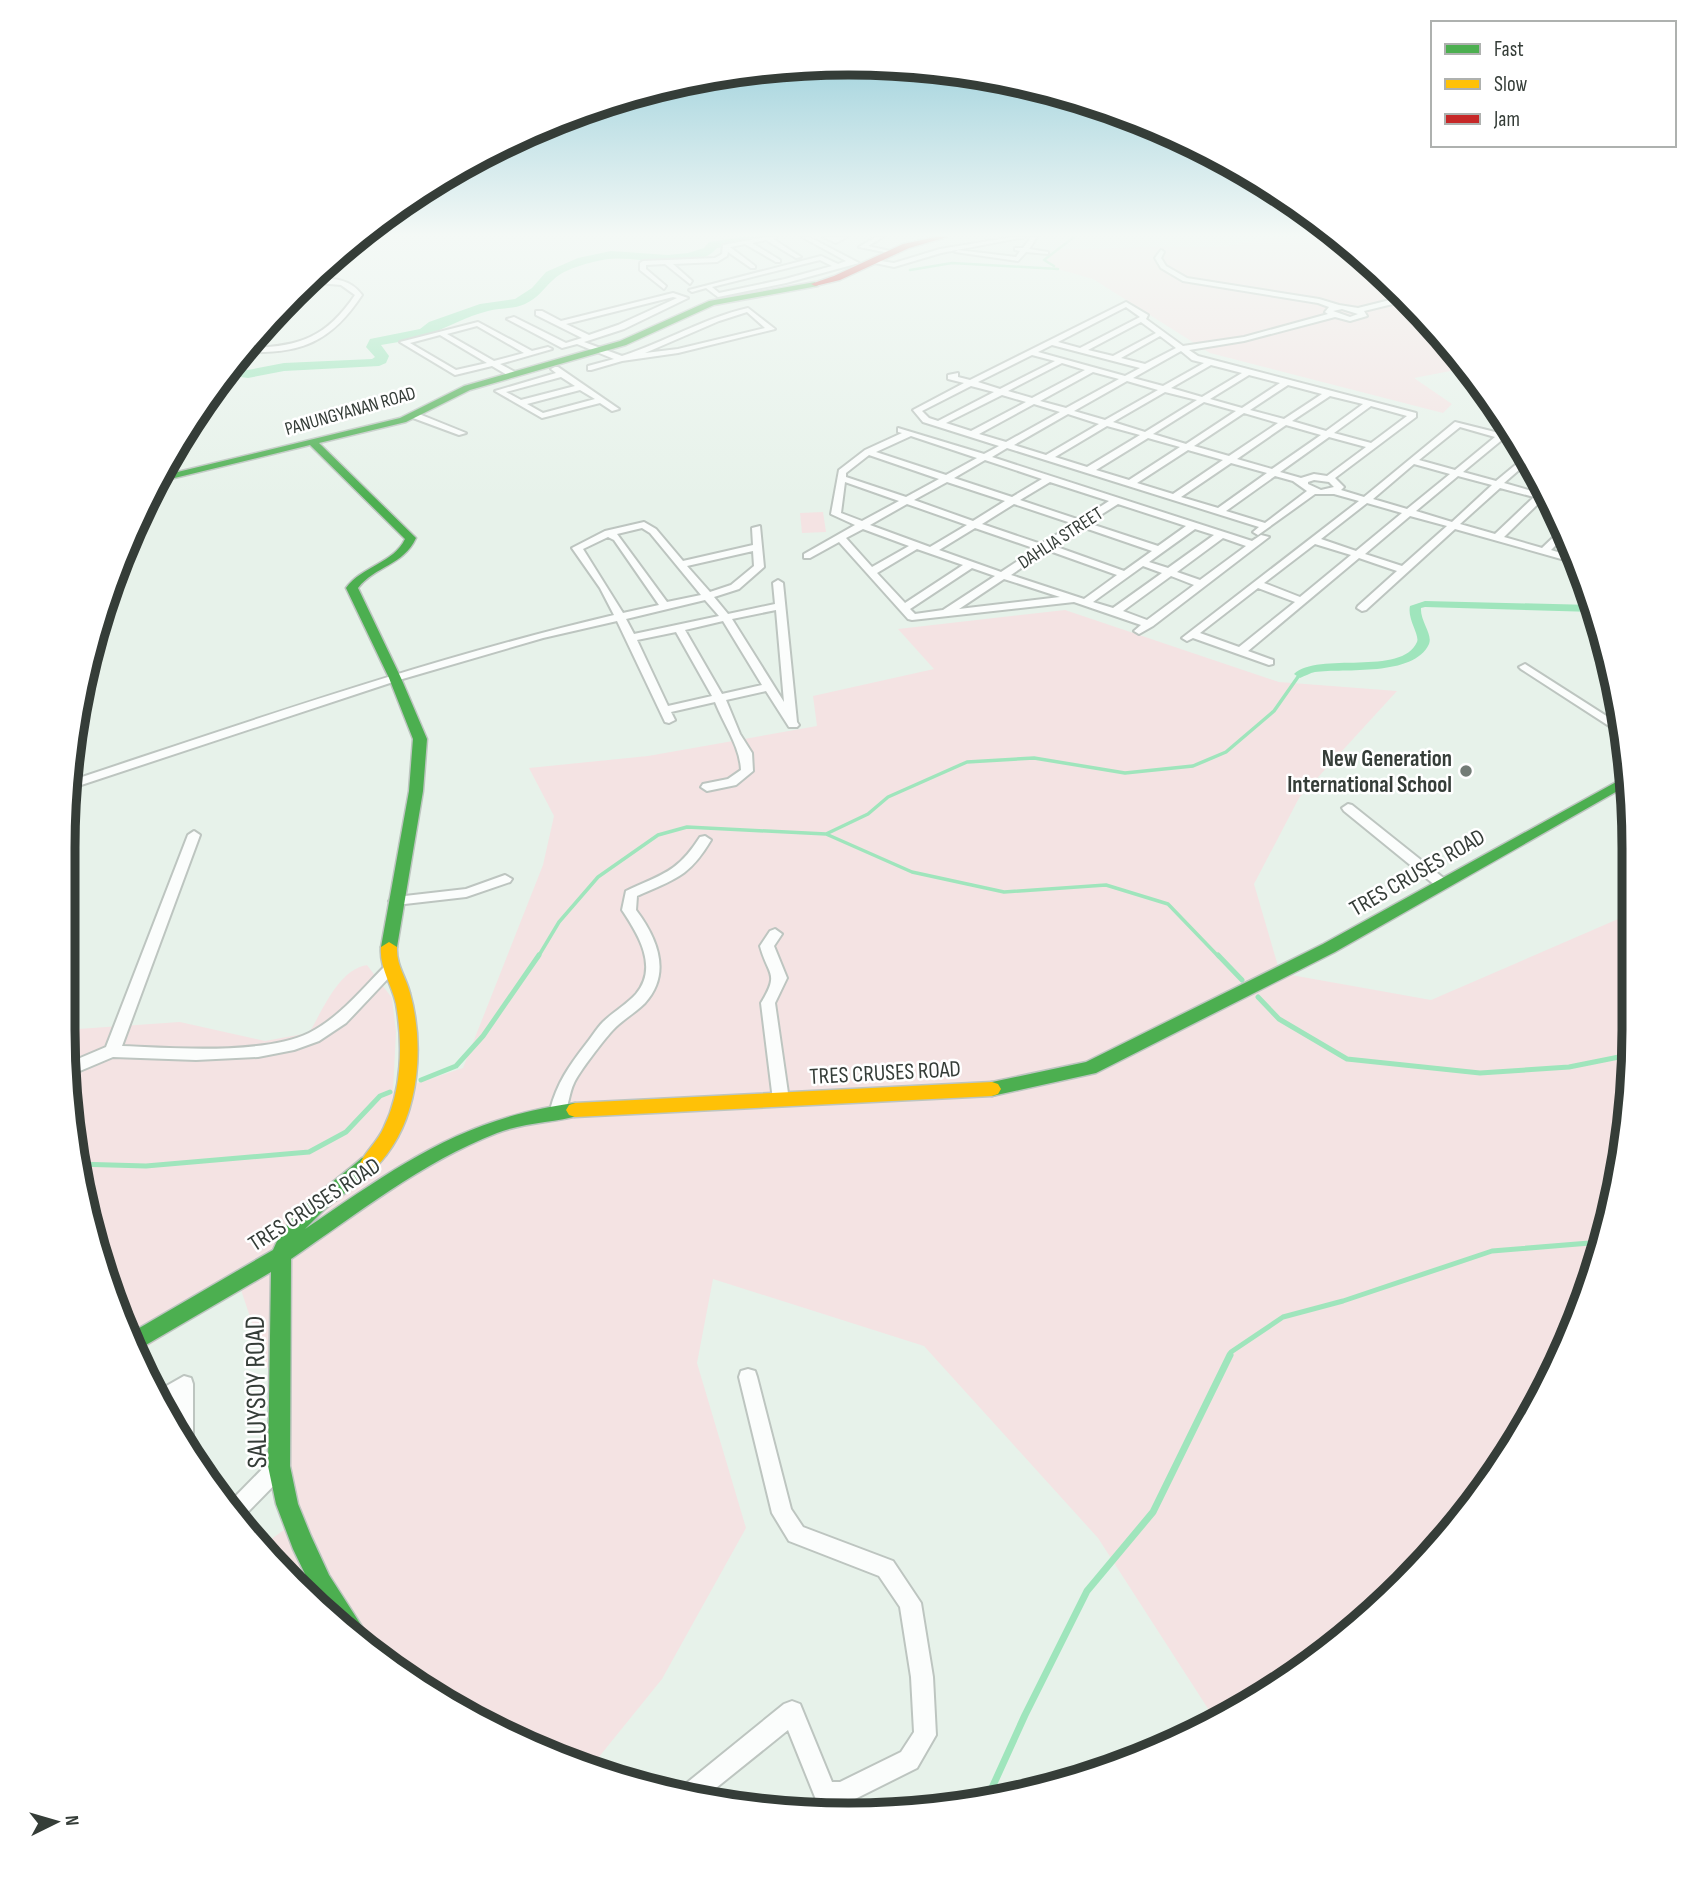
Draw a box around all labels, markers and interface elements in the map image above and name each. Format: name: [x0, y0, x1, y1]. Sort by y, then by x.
legend: [1431, 21, 1676, 147]
text: Fast: [1494, 37, 1524, 62]
text: Slow: [1494, 72, 1528, 97]
text: Jam: [1493, 107, 1520, 132]
street label: PANUNGYANAN ROAD: [282, 382, 418, 441]
street label: DAHLIA STREET: [1014, 502, 1108, 574]
place label: New Generation International School: [1287, 745, 1452, 799]
marker: New Generation International School: [1458, 763, 1474, 779]
street label: TRES CRUSES ROAD: [1345, 823, 1490, 923]
street label: TRES CRUSES ROAD: [809, 1055, 962, 1091]
street label: TRES CRUSES ROAD: [243, 1152, 386, 1258]
street label: SALUYSOY ROAD: [239, 1315, 274, 1469]
north arrow: [21, 1787, 91, 1857]
text: N: [60, 1815, 83, 1827]

